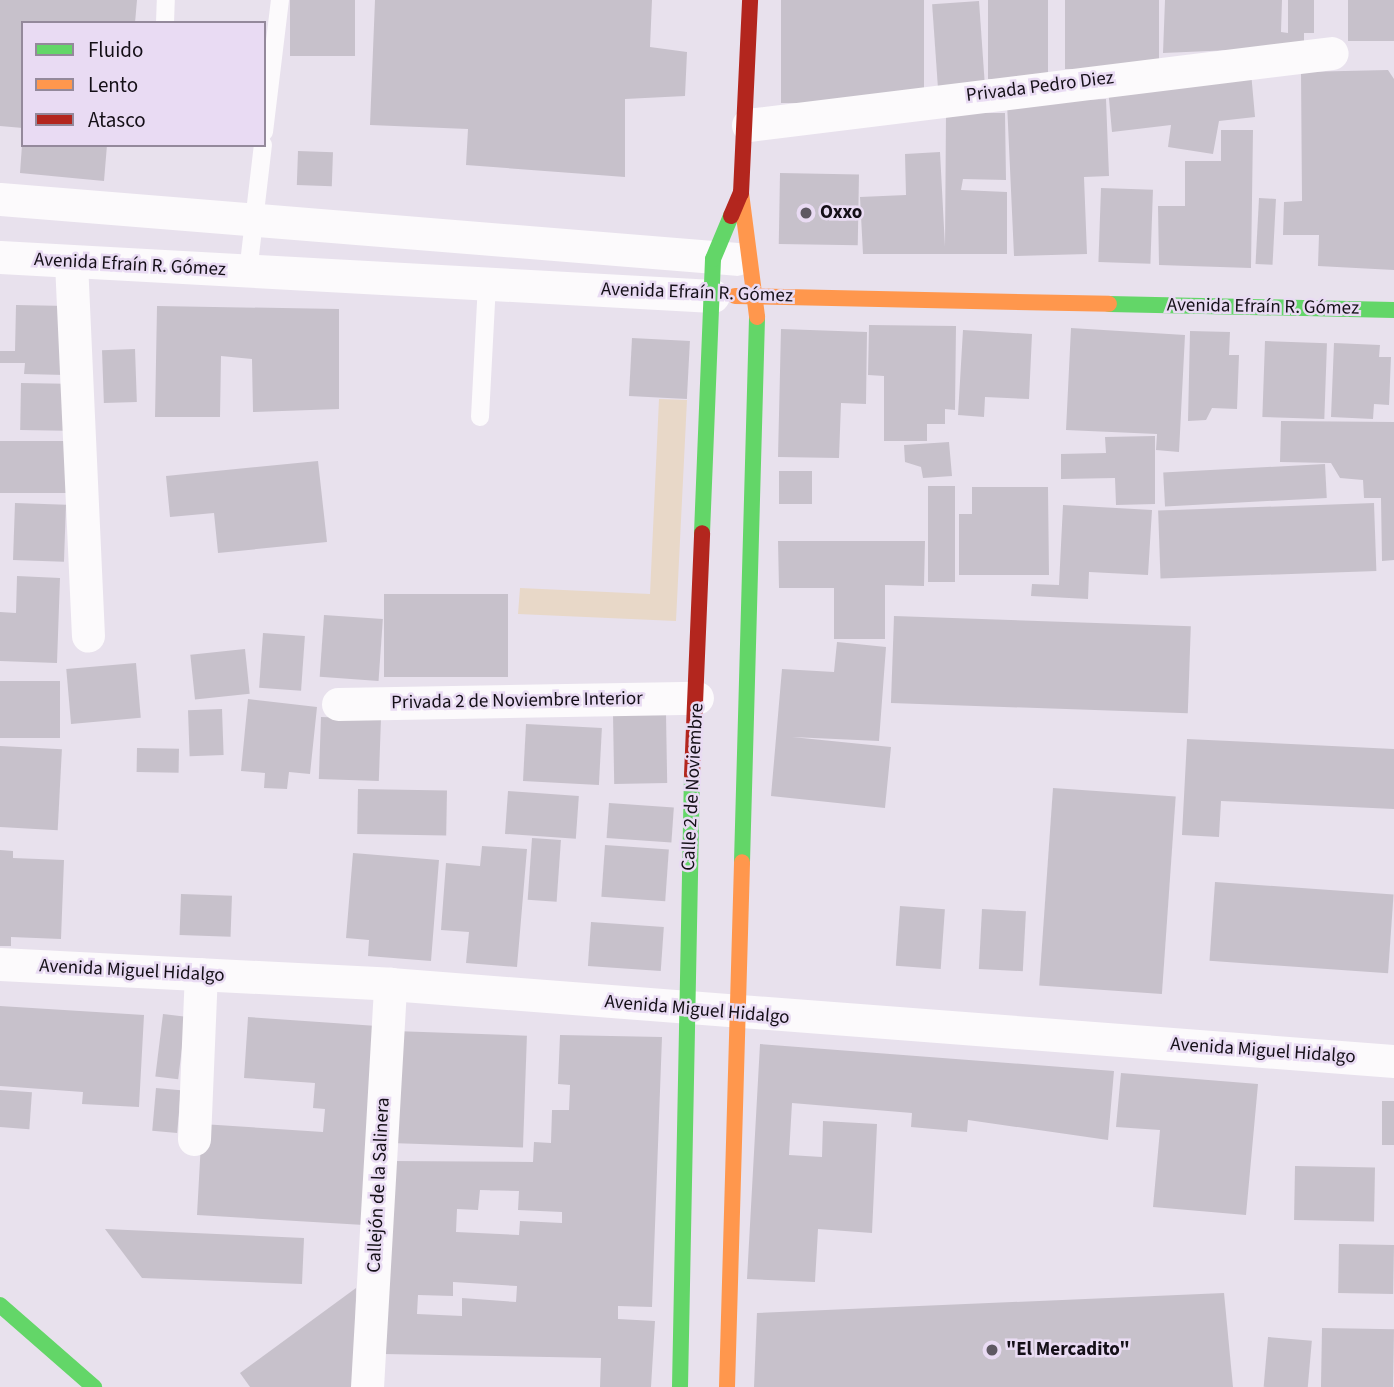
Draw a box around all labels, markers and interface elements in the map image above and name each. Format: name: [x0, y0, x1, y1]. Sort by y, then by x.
legend: [21, 21, 266, 147]
text: Fluido: [88, 35, 143, 65]
street label: Privada Pedro Diez: [965, 67, 1115, 107]
text: Lento: [88, 70, 138, 100]
text: Atasco: [88, 105, 146, 135]
place label: Oxxo: [820, 202, 862, 224]
marker: Oxxo: [798, 205, 814, 221]
street label: Avenida Efraín R. Gómez: [33, 249, 227, 281]
street label: Avenida Efraín R. Gómez: [601, 278, 793, 308]
street label: Avenida Efraín R. Gómez: [1167, 294, 1359, 320]
street label: Privada 2 de Noviembre Interior: [391, 687, 643, 715]
street label: Calle 2 de Noviembre: [677, 703, 709, 871]
street label: Avenida Miguel Hidalgo: [39, 955, 225, 987]
street label: Avenida Miguel Hidalgo: [604, 991, 790, 1029]
street label: Avenida Miguel Hidalgo: [1170, 1033, 1356, 1069]
street label: Callejón de la Salinera: [363, 1097, 395, 1273]
place label: "El Mercadito": [1006, 1339, 1130, 1361]
marker: "El Mercadito": [984, 1342, 1000, 1358]

